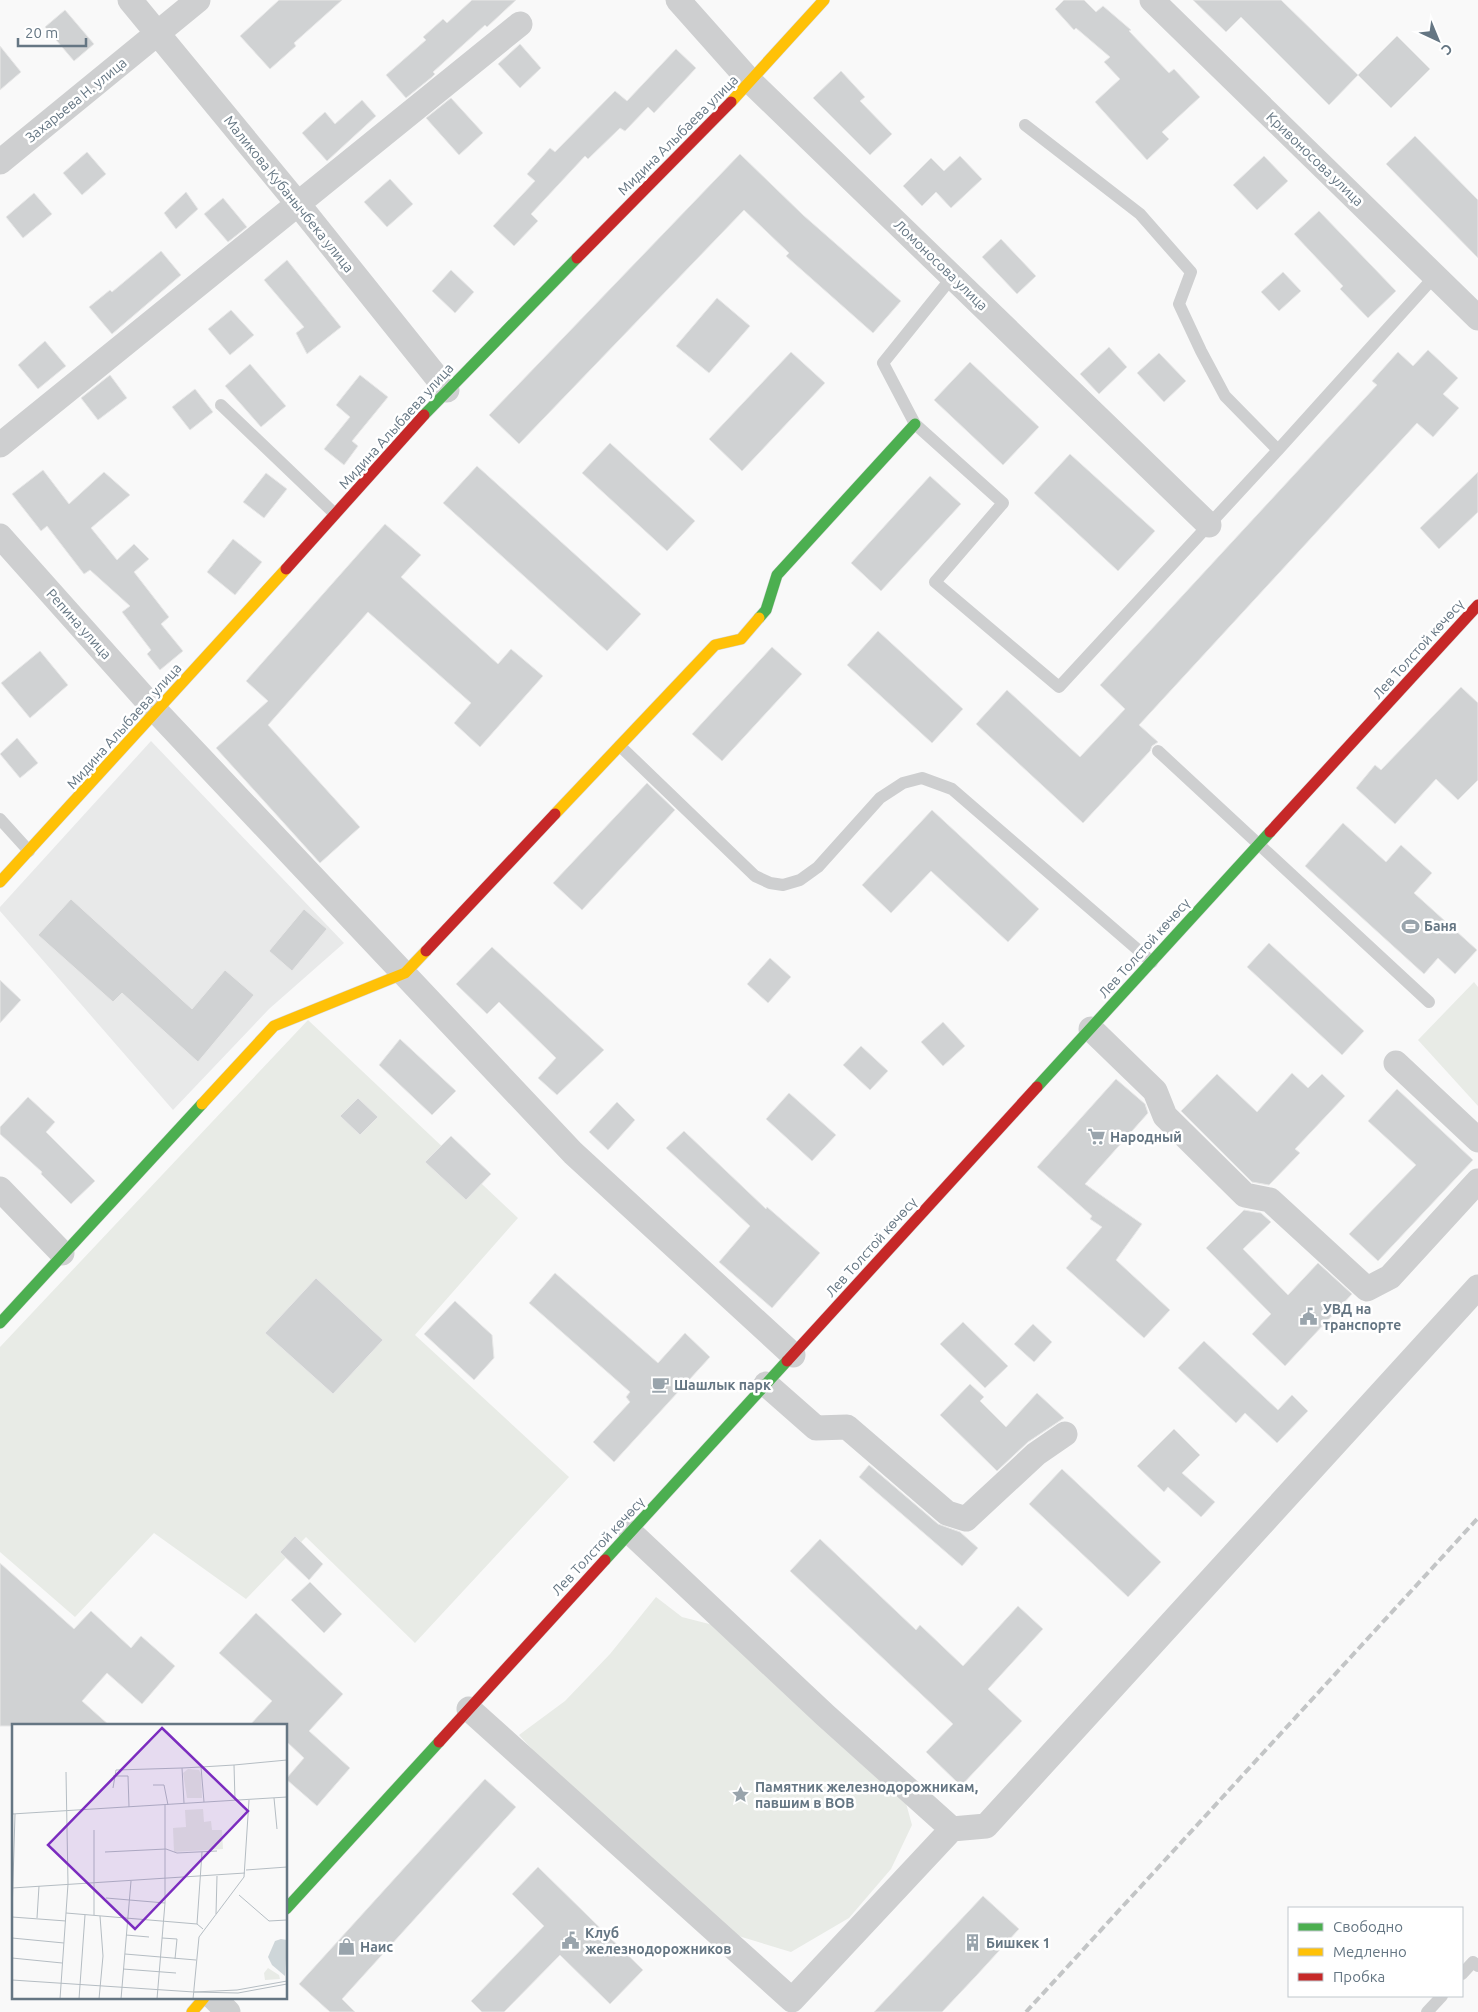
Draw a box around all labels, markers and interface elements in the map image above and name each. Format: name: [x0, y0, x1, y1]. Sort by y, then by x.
scale bar: [18, 15, 85, 47]
north arrow: [1413, 15, 1463, 65]
text: 20 m: [25, 24, 58, 41]
text: С: [1438, 40, 1456, 58]
street label: Захарьева Н. улица: [22, 54, 130, 146]
street label: Мидина Алыбаева улица: [615, 72, 741, 198]
street label: Кривоносова улица: [1263, 109, 1367, 209]
street label: Маликова Кубанычбека улица: [221, 112, 357, 276]
street label: Ломоносова улица: [891, 216, 991, 314]
street label: Мидина Алыбаева улица: [335, 360, 457, 492]
street label: Репина улица: [43, 586, 115, 662]
street label: Лев Толстой көчөсү: [1369, 596, 1467, 702]
street label: Мидина Алыбаева улица: [63, 660, 185, 792]
street label: Лев Толстой көчөсү: [1095, 895, 1193, 1001]
sports icon: Баня: [1400, 916, 1420, 936]
place label: Баня: [1424, 918, 1457, 934]
supermarket icon: Народный: [1086, 1127, 1106, 1147]
place label: Народный: [1110, 1129, 1182, 1145]
street label: Лев Толстой көчөсү: [822, 1194, 920, 1300]
place label: УВД на транспорте: [1323, 1301, 1401, 1333]
public building icon: УВД на транспорте: [1299, 1307, 1319, 1327]
cafe icon: Шашлык парк: [650, 1375, 670, 1395]
place label: Шашлык парк: [674, 1377, 771, 1393]
street label: Лев Толстой көчөсү: [548, 1493, 648, 1598]
inset map: [12, 1724, 288, 2000]
place label: Памятник железнодорожникам, павшим в ВОВ: [755, 1779, 978, 1811]
place icon: Памятник железнодорожникам, павшим в ВОВ: [731, 1785, 751, 1805]
legend: [1288, 1907, 1463, 1997]
text: Свободно: [1333, 1918, 1403, 1935]
place label: Клуб железнодорожников: [585, 1925, 731, 1957]
public building icon: Клуб железнодорожников: [561, 1931, 581, 1951]
building icon: Бишкек 1: [962, 1933, 982, 1953]
place label: Бишкек 1: [986, 1935, 1050, 1951]
shop icon: Наис: [336, 1937, 356, 1957]
place label: Наис: [360, 1939, 393, 1955]
text: Медленно: [1333, 1943, 1407, 1960]
text: Пробка: [1333, 1968, 1385, 1985]

